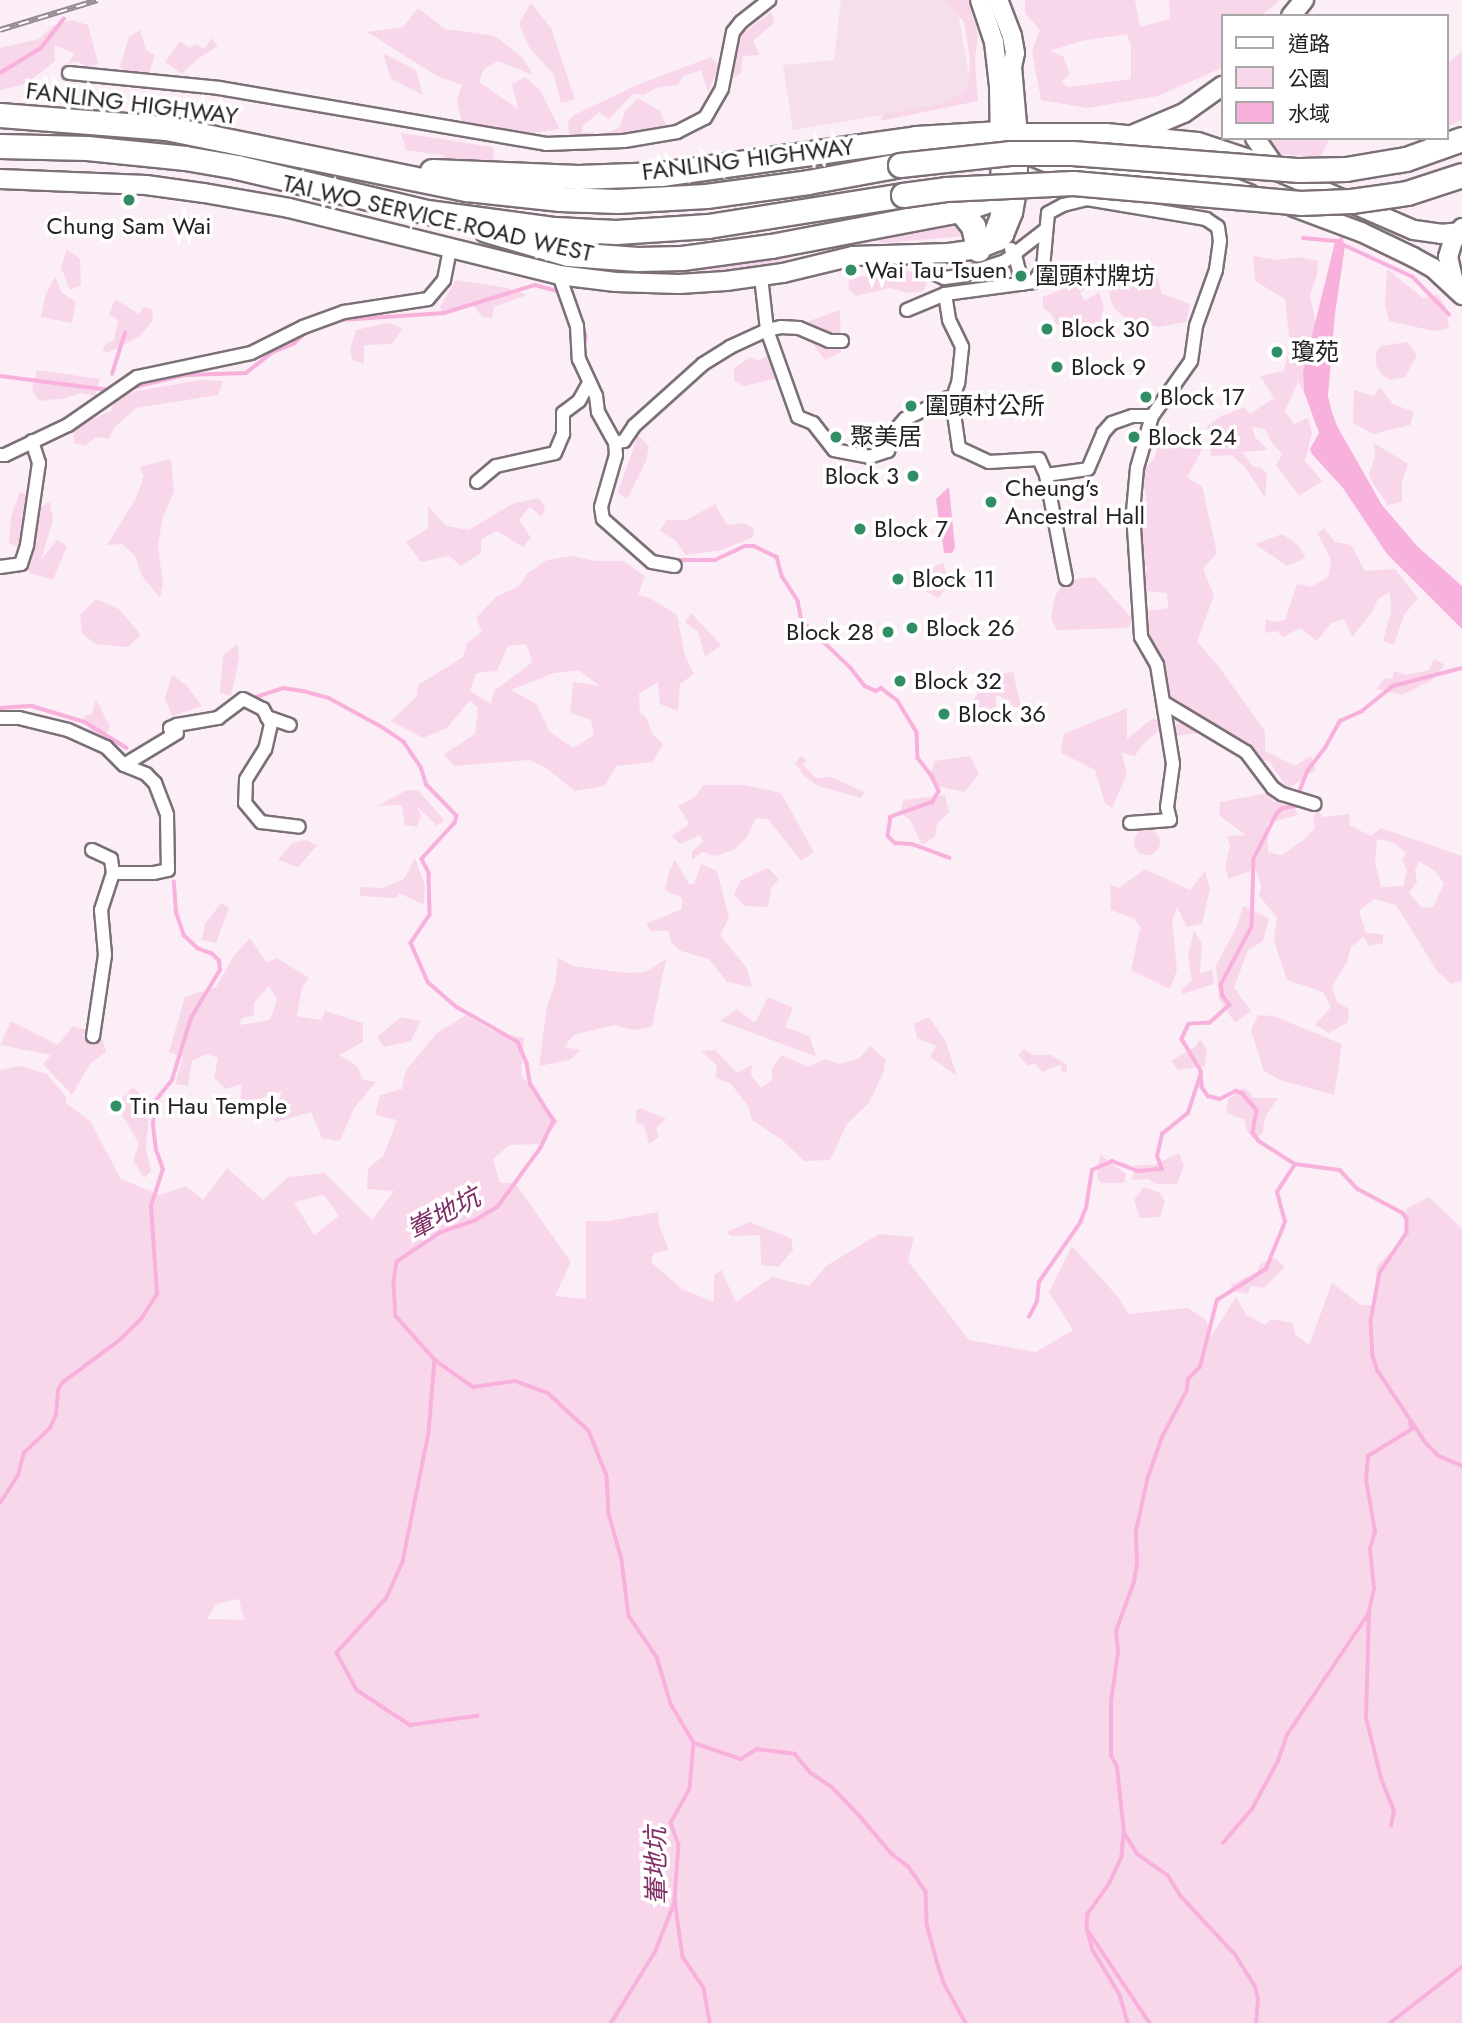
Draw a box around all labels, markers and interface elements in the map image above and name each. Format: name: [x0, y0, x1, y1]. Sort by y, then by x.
legend: [1220, 14, 1448, 140]
text: 道路: [1288, 29, 1330, 59]
text: 公園: [1288, 64, 1330, 94]
street label: FANLING HIGHWAY: [24, 76, 240, 130]
text: 水域: [1288, 99, 1330, 129]
street label: FANLING HIGHWAY: [640, 132, 856, 186]
street label: TAI WO SERVICE ROAD WEST: [280, 168, 596, 268]
marker: Chung Sam Wai: [121, 192, 137, 208]
place label: Chung Sam Wai: [47, 212, 211, 240]
place label: Wai Tau Tsuen: [865, 256, 1007, 284]
marker: Wai Tau Tsuen: [843, 262, 859, 278]
place label: 圍頭村牌坊: [1035, 262, 1155, 290]
marker: 圍頭村牌坊: [1013, 268, 1029, 284]
place label: Block 30: [1061, 315, 1150, 343]
marker: Block 30: [1039, 321, 1055, 337]
place label: 瓊苑: [1291, 338, 1339, 366]
marker: 瓊苑: [1269, 344, 1285, 360]
place label: Block 9: [1071, 353, 1146, 381]
marker: Block 9: [1049, 359, 1065, 375]
place label: Block 17: [1160, 383, 1245, 411]
marker: Block 17: [1138, 389, 1154, 405]
place label: 圍頭村公所: [925, 392, 1045, 420]
marker: 圍頭村公所: [903, 398, 919, 414]
place label: 聚美居: [850, 423, 922, 451]
place label: Block 24: [1148, 423, 1237, 451]
marker: 聚美居: [828, 429, 844, 445]
marker: Block 24: [1126, 429, 1142, 445]
place label: Block 3: [825, 462, 899, 490]
marker: Block 3: [905, 468, 921, 484]
place label: Cheung's Ancestral Hall: [1005, 474, 1145, 530]
marker: Cheung's Ancestral Hall: [983, 494, 999, 510]
place label: Block 7: [874, 515, 948, 543]
marker: Block 7: [852, 521, 868, 537]
place label: Block 11: [912, 565, 995, 593]
marker: Block 11: [890, 571, 906, 587]
place label: Block 26: [926, 614, 1015, 642]
place label: Block 28: [786, 618, 874, 646]
marker: Block 26: [904, 620, 920, 636]
marker: Block 28: [880, 624, 896, 640]
place label: Block 32: [914, 667, 1002, 695]
marker: Block 32: [892, 673, 908, 689]
place label: Block 36: [958, 700, 1046, 728]
marker: Block 36: [936, 706, 952, 722]
place label: Tin Hau Temple: [130, 1092, 287, 1120]
marker: Tin Hau Temple: [108, 1098, 124, 1114]
water label: 輋地坑: [402, 1182, 486, 1246]
water label: 輋地坑: [641, 1827, 673, 1905]

